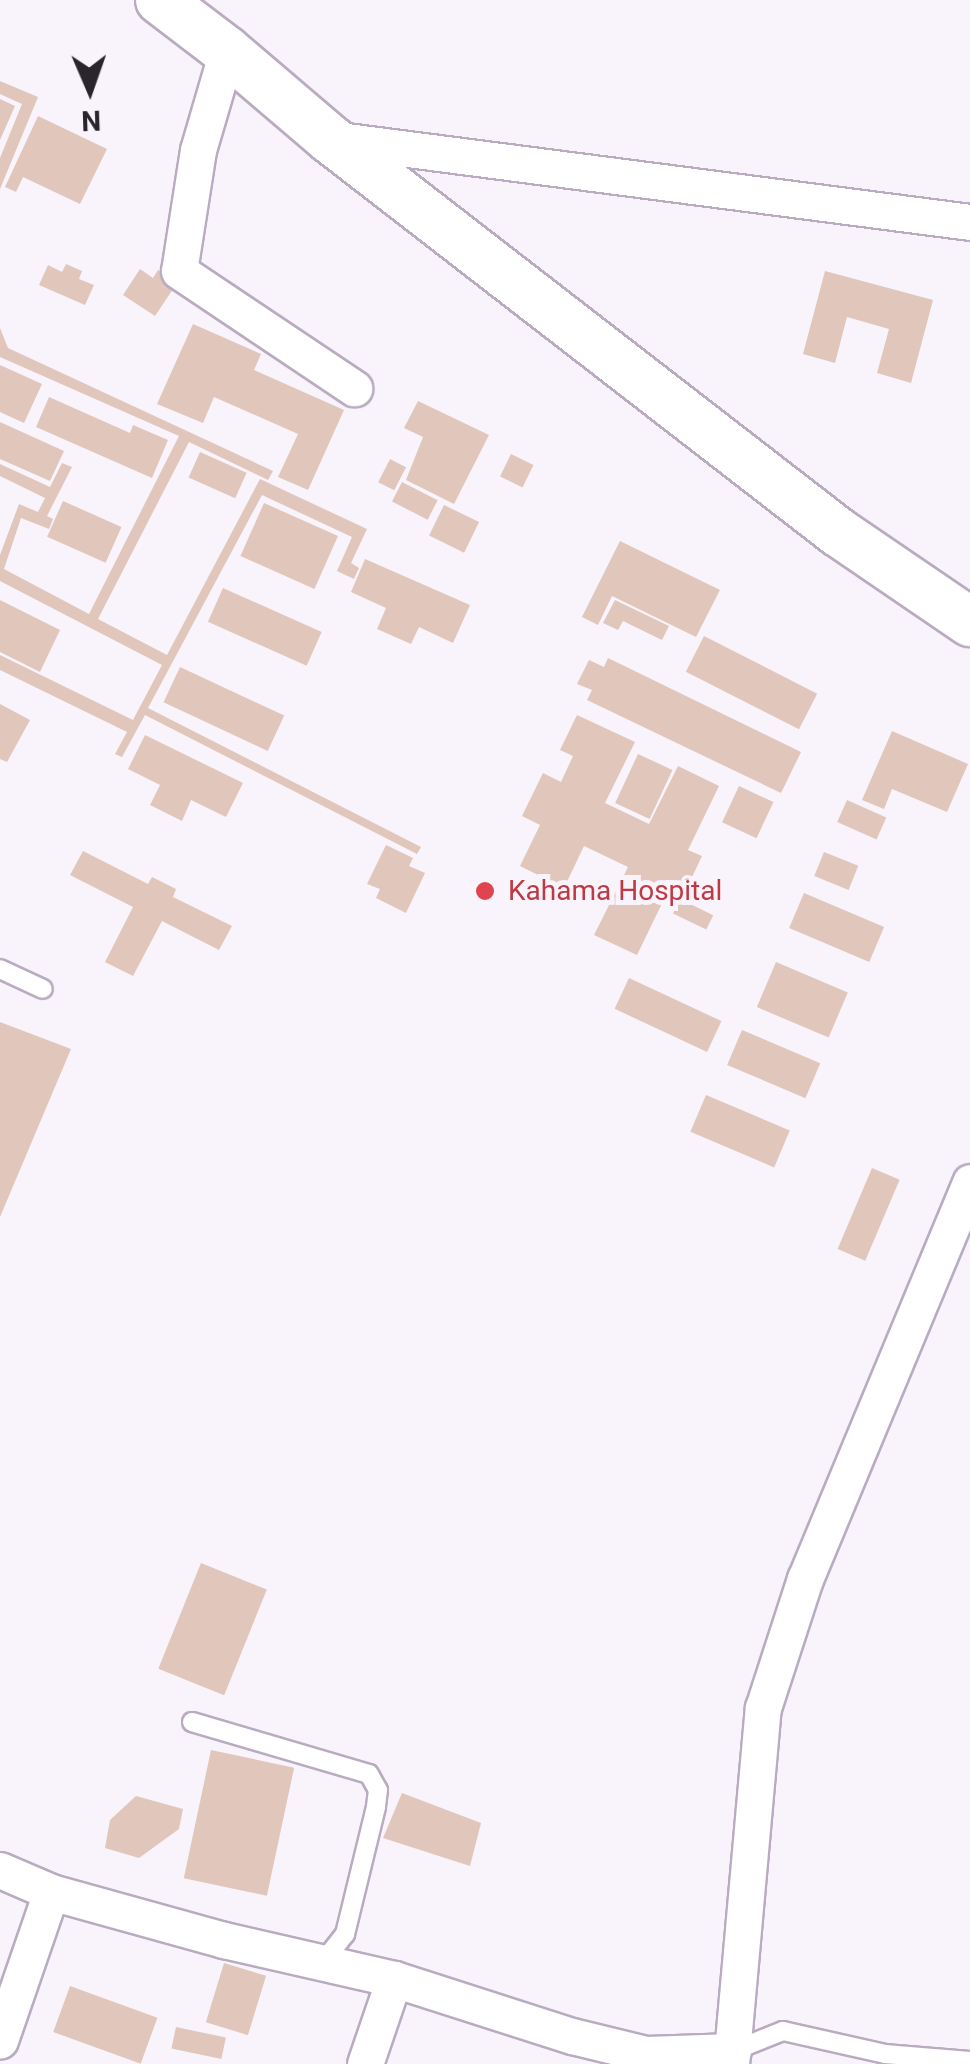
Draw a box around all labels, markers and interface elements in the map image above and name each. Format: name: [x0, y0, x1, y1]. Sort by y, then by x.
north arrow: [40, 40, 140, 140]
text: N: [81, 104, 102, 137]
place label: Kahama Hospital: [508, 874, 722, 908]
marker: Kahama Hospital: [472, 878, 498, 904]

